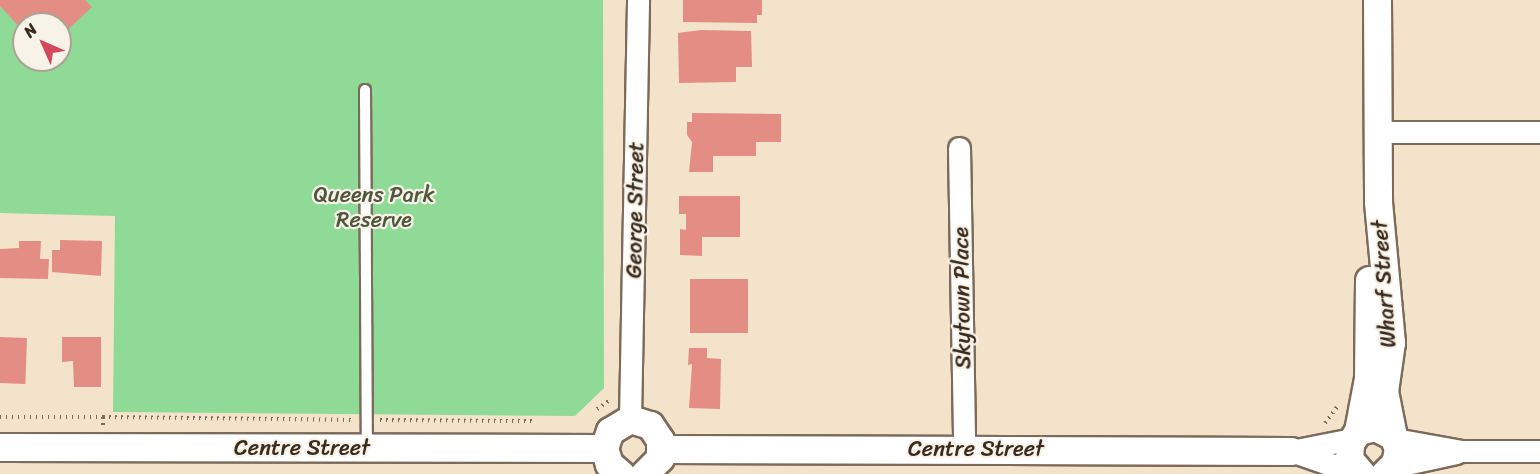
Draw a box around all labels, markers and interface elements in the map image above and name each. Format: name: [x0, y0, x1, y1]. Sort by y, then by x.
north arrow: [12, 12, 72, 72]
text: N: [16, 16, 45, 45]
street label: George Street: [621, 141, 649, 279]
park label: Queens Park Reserve: [314, 181, 434, 232]
street label: Wharf Street: [1366, 219, 1402, 349]
street label: Skytown Place: [948, 226, 976, 370]
street label: Centre Street: [234, 435, 370, 461]
street label: Centre Street: [908, 436, 1044, 462]

